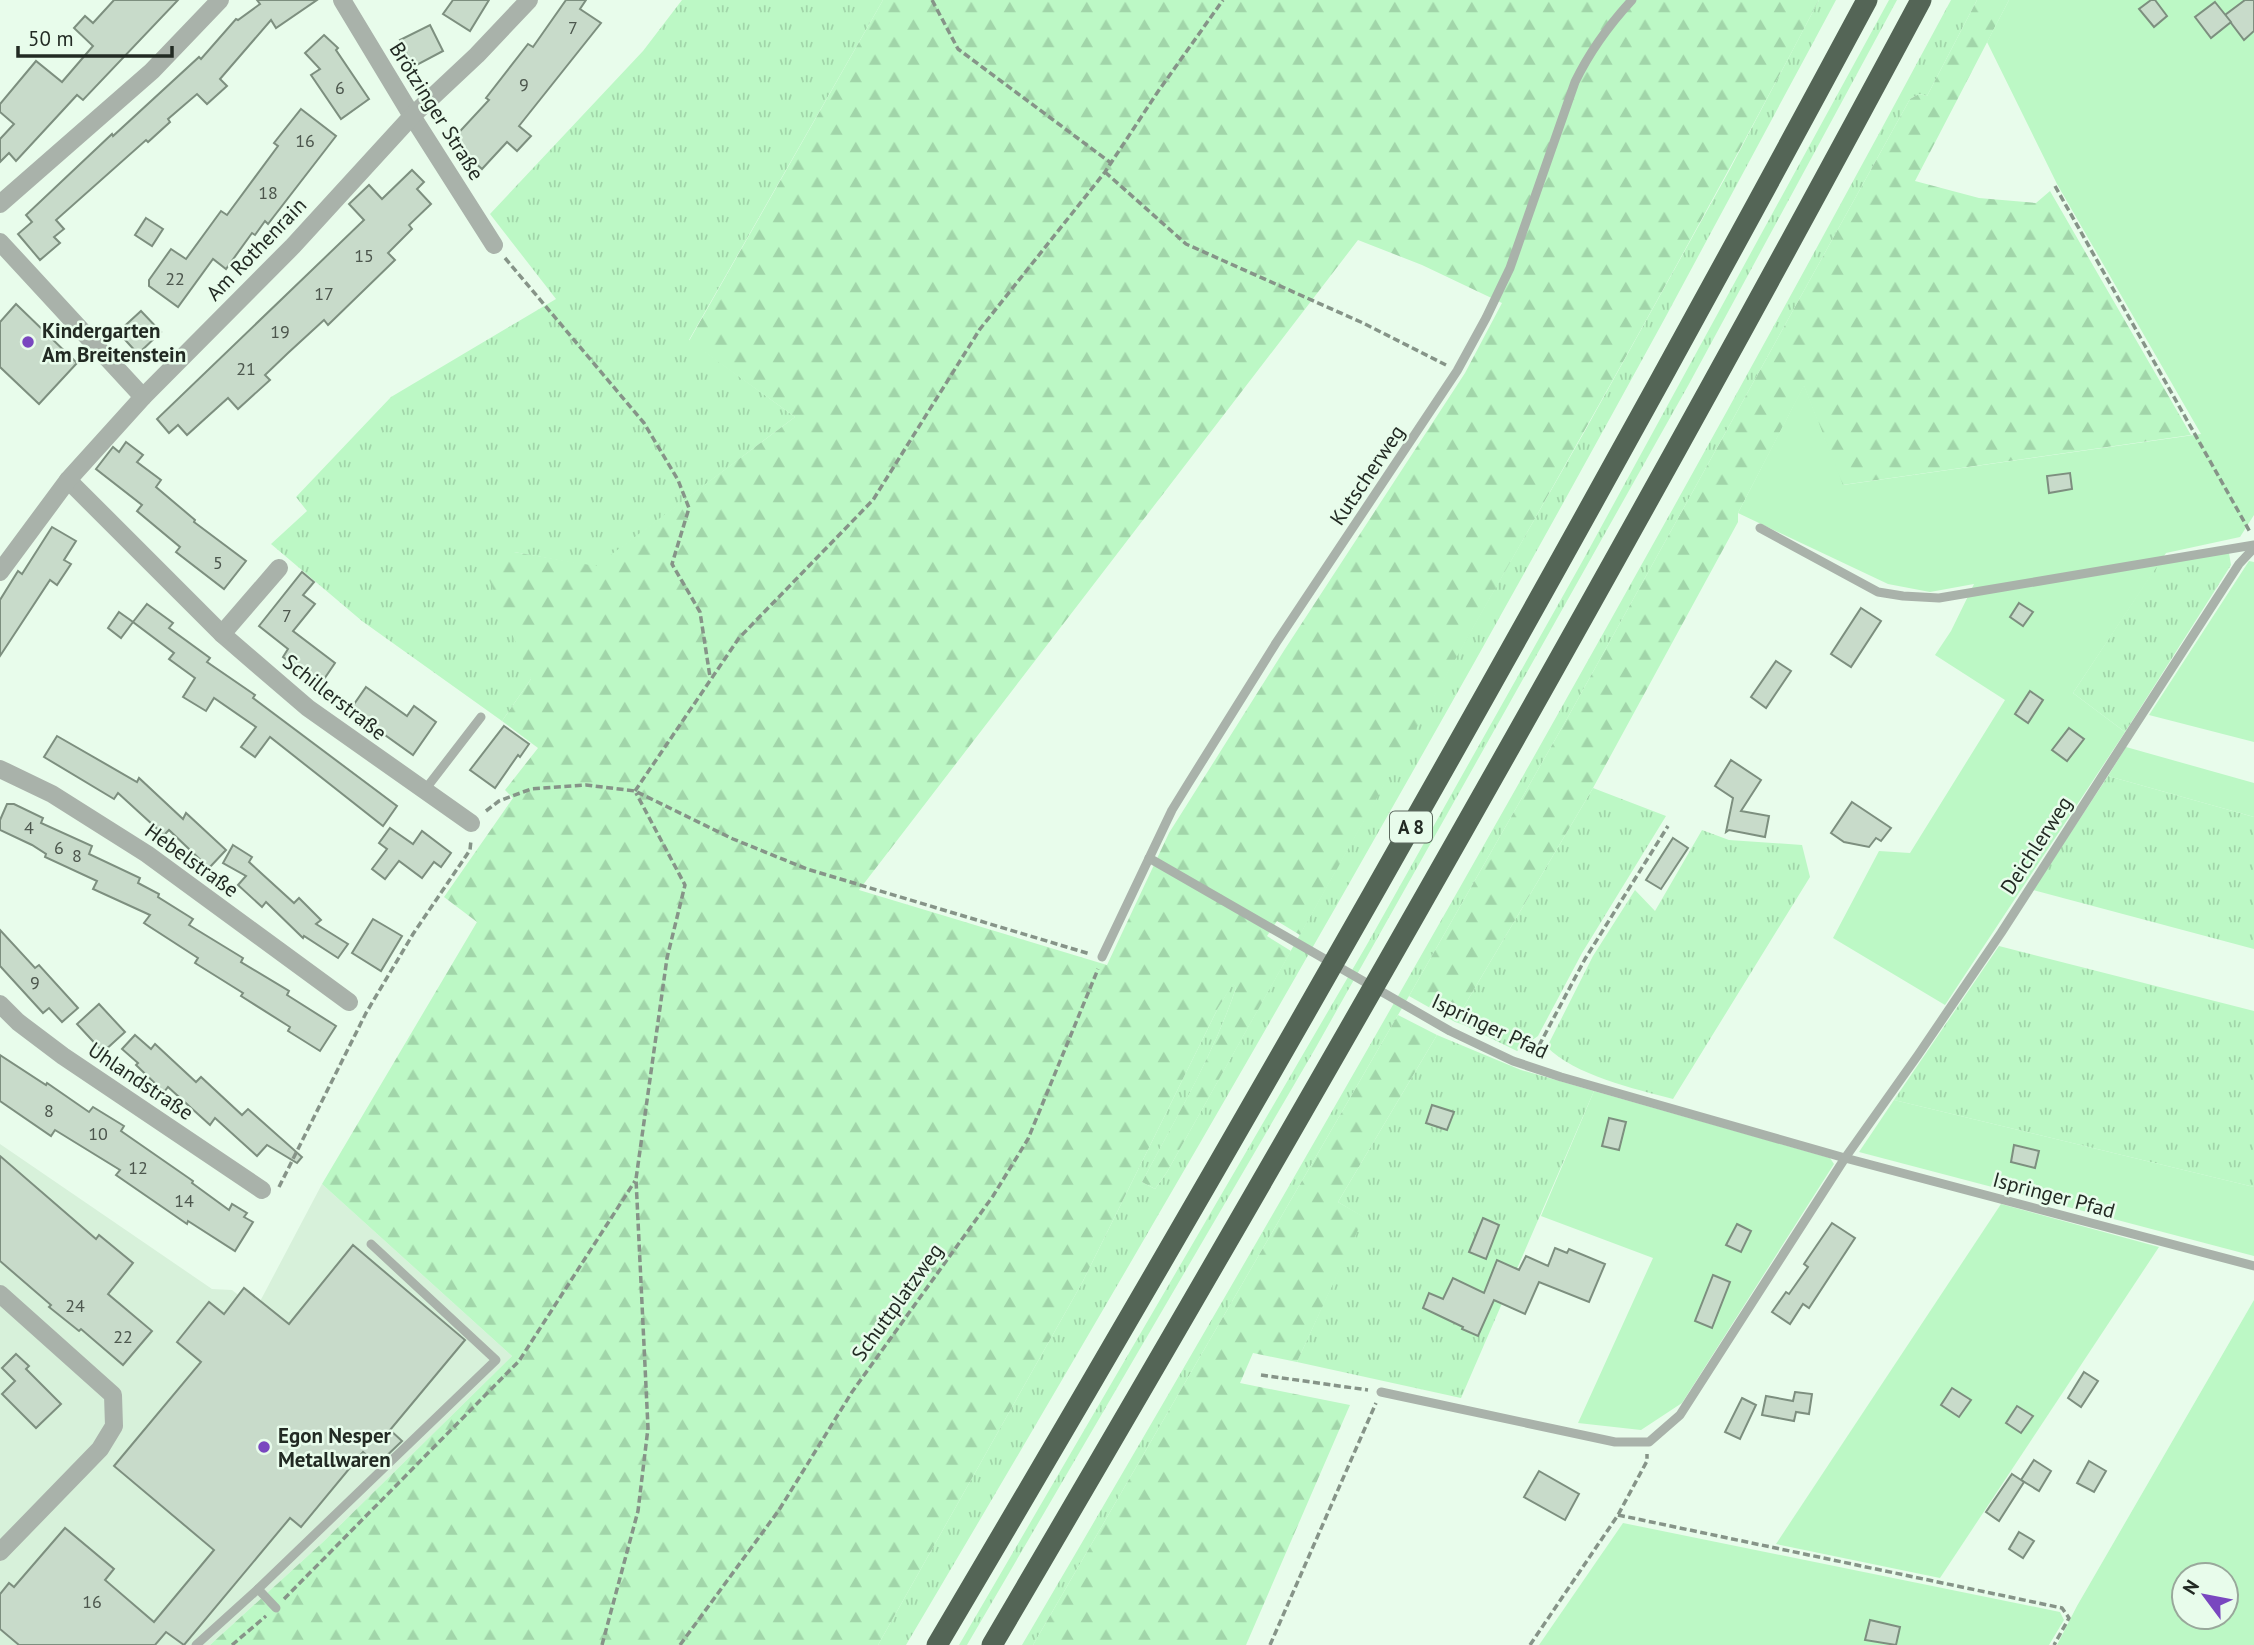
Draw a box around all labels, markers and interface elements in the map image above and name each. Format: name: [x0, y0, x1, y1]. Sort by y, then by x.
scale bar: [18, 14, 172, 58]
house number: 7: [568, 16, 578, 39]
text: 50 m: [28, 25, 74, 52]
street label: Brötzinger Straße: [384, 37, 490, 185]
house number: 9: [519, 73, 529, 96]
house number: 6: [335, 76, 345, 99]
house number: 16: [295, 129, 315, 152]
house number: 18: [258, 181, 278, 204]
street label: Am Rothenrain: [200, 192, 312, 306]
house number: 15: [354, 244, 374, 267]
house number: 22: [165, 267, 185, 290]
house number: 17: [314, 282, 334, 305]
place label: Kindergarten Am Breitenstein: [42, 317, 186, 368]
house number: 19: [270, 320, 290, 343]
marker: Kindergarten Am Breitenstein: [20, 334, 36, 350]
house number: 21: [236, 357, 256, 380]
street label: Kutscherweg: [1324, 420, 1410, 530]
house number: 5: [213, 551, 223, 574]
house number: 7: [282, 604, 292, 627]
street label: Schillerstraße: [278, 648, 392, 746]
street label: Deichlerweg: [1994, 791, 2078, 899]
road number: A 8: [1390, 812, 1432, 842]
house number: 4: [24, 816, 34, 839]
street label: Hebelstraße: [140, 817, 244, 903]
house number: 6: [54, 836, 64, 859]
house number: 8: [72, 844, 82, 867]
house number: 9: [30, 971, 40, 994]
street label: Ispringer Pfad: [1427, 987, 1553, 1065]
street label: Uhlandstraße: [83, 1036, 199, 1126]
house number: 8: [44, 1099, 54, 1122]
house number: 10: [88, 1122, 108, 1145]
house number: 12: [128, 1156, 148, 1179]
street label: Ispringer Pfad: [1990, 1166, 2118, 1224]
house number: 14: [174, 1189, 194, 1212]
street label: Schuttplatzweg: [845, 1238, 949, 1366]
house number: 24: [65, 1294, 85, 1317]
house number: 22: [113, 1325, 133, 1348]
place label: Egon Nesper Metallwaren: [278, 1422, 392, 1473]
marker: Egon Nesper Metallwaren: [256, 1439, 272, 1455]
north arrow: [2170, 1561, 2240, 1631]
text: N: [2177, 1575, 2204, 1599]
house number: 16: [82, 1590, 102, 1613]

